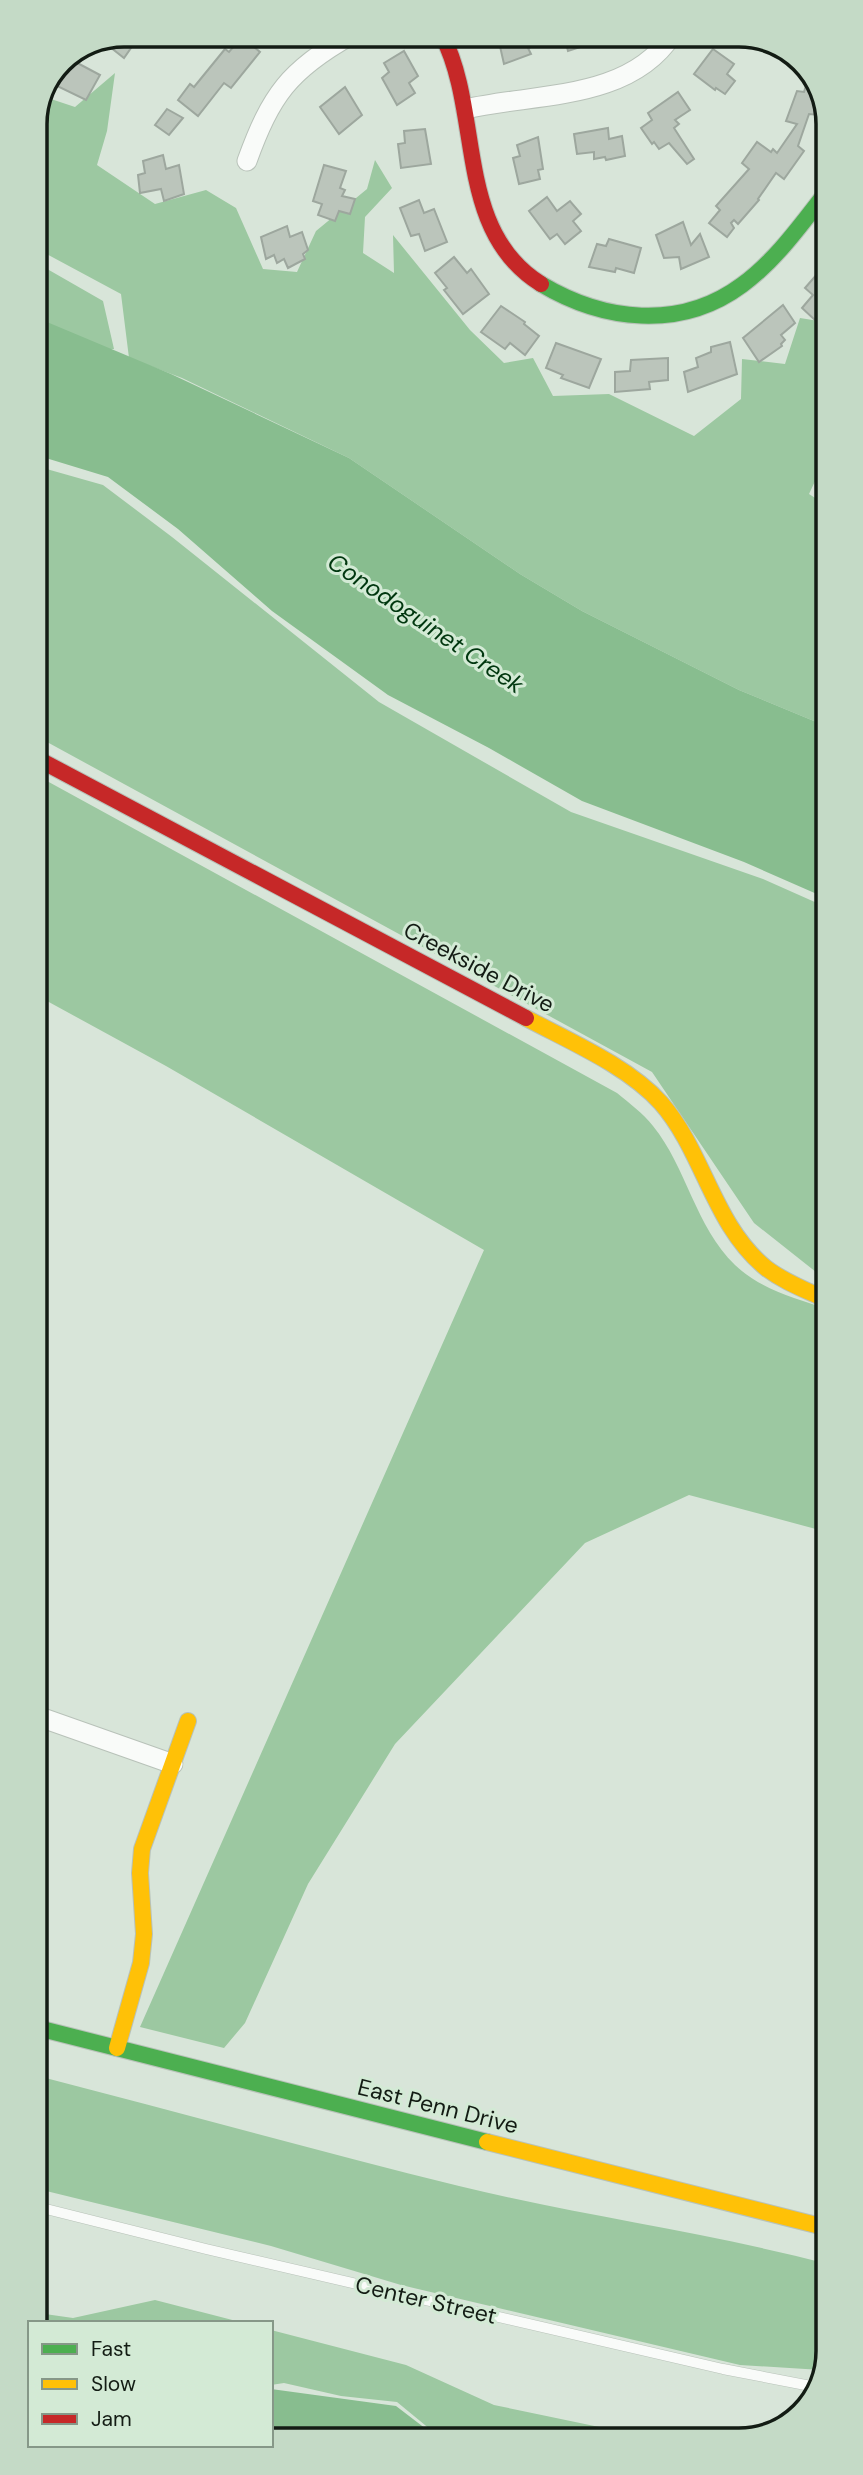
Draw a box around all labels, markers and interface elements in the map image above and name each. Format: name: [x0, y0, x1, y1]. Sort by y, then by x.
water label: Conodoguinet Creek: [322, 546, 531, 701]
street label: Creekside Drive: [398, 915, 560, 1019]
street label: East Penn Drive: [355, 2072, 521, 2140]
street label: Center Street: [352, 2269, 500, 2331]
legend: [28, 2321, 273, 2447]
text: Fast: [91, 2335, 131, 2363]
text: Slow: [91, 2370, 136, 2398]
text: Jam: [91, 2405, 132, 2433]

